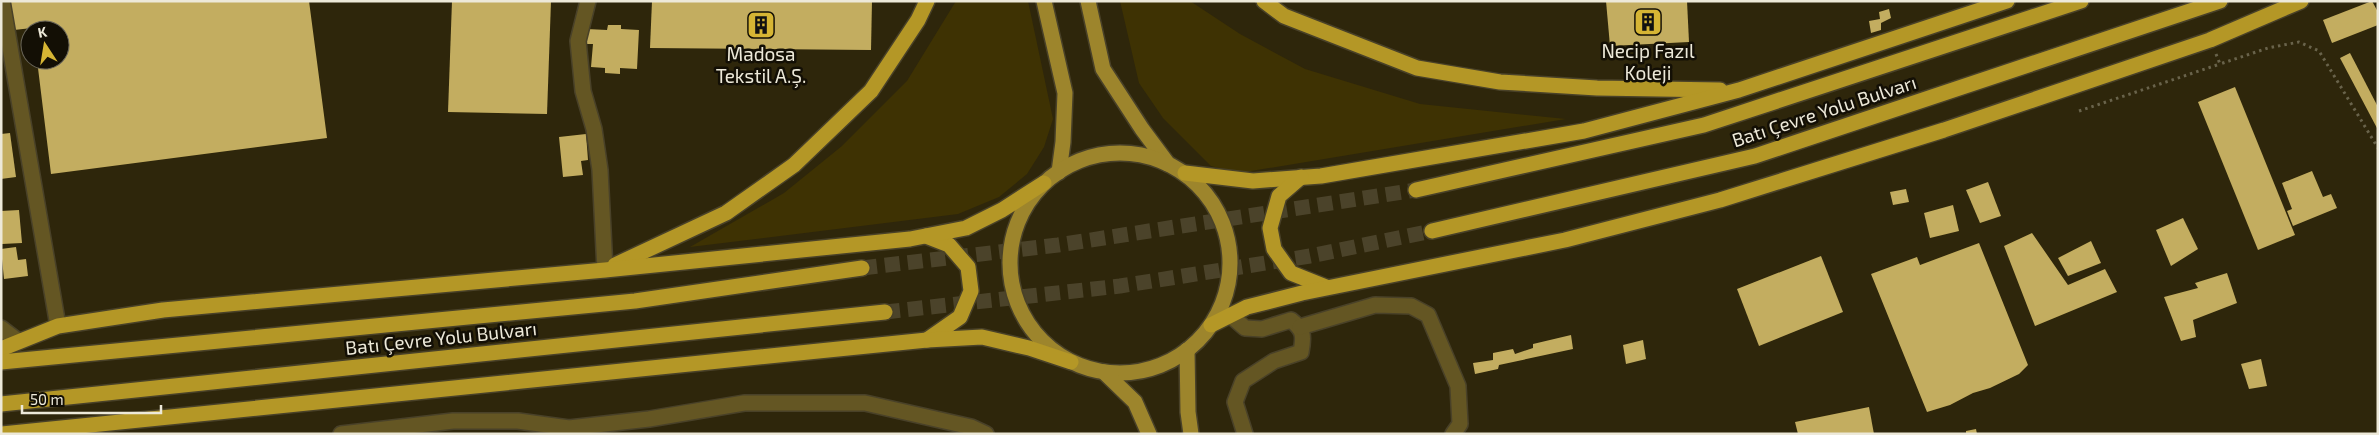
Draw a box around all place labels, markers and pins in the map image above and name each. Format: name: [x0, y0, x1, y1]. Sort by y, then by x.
building icon: Necip Fazıl Koleji: [1633, 7, 1663, 37]
building icon: Madosa Tekstil A.Ş.: [746, 10, 776, 40]
place label: Necip Fazıl Koleji: [1601, 39, 1695, 84]
place label: Madosa Tekstil A.Ş.: [716, 42, 806, 88]

